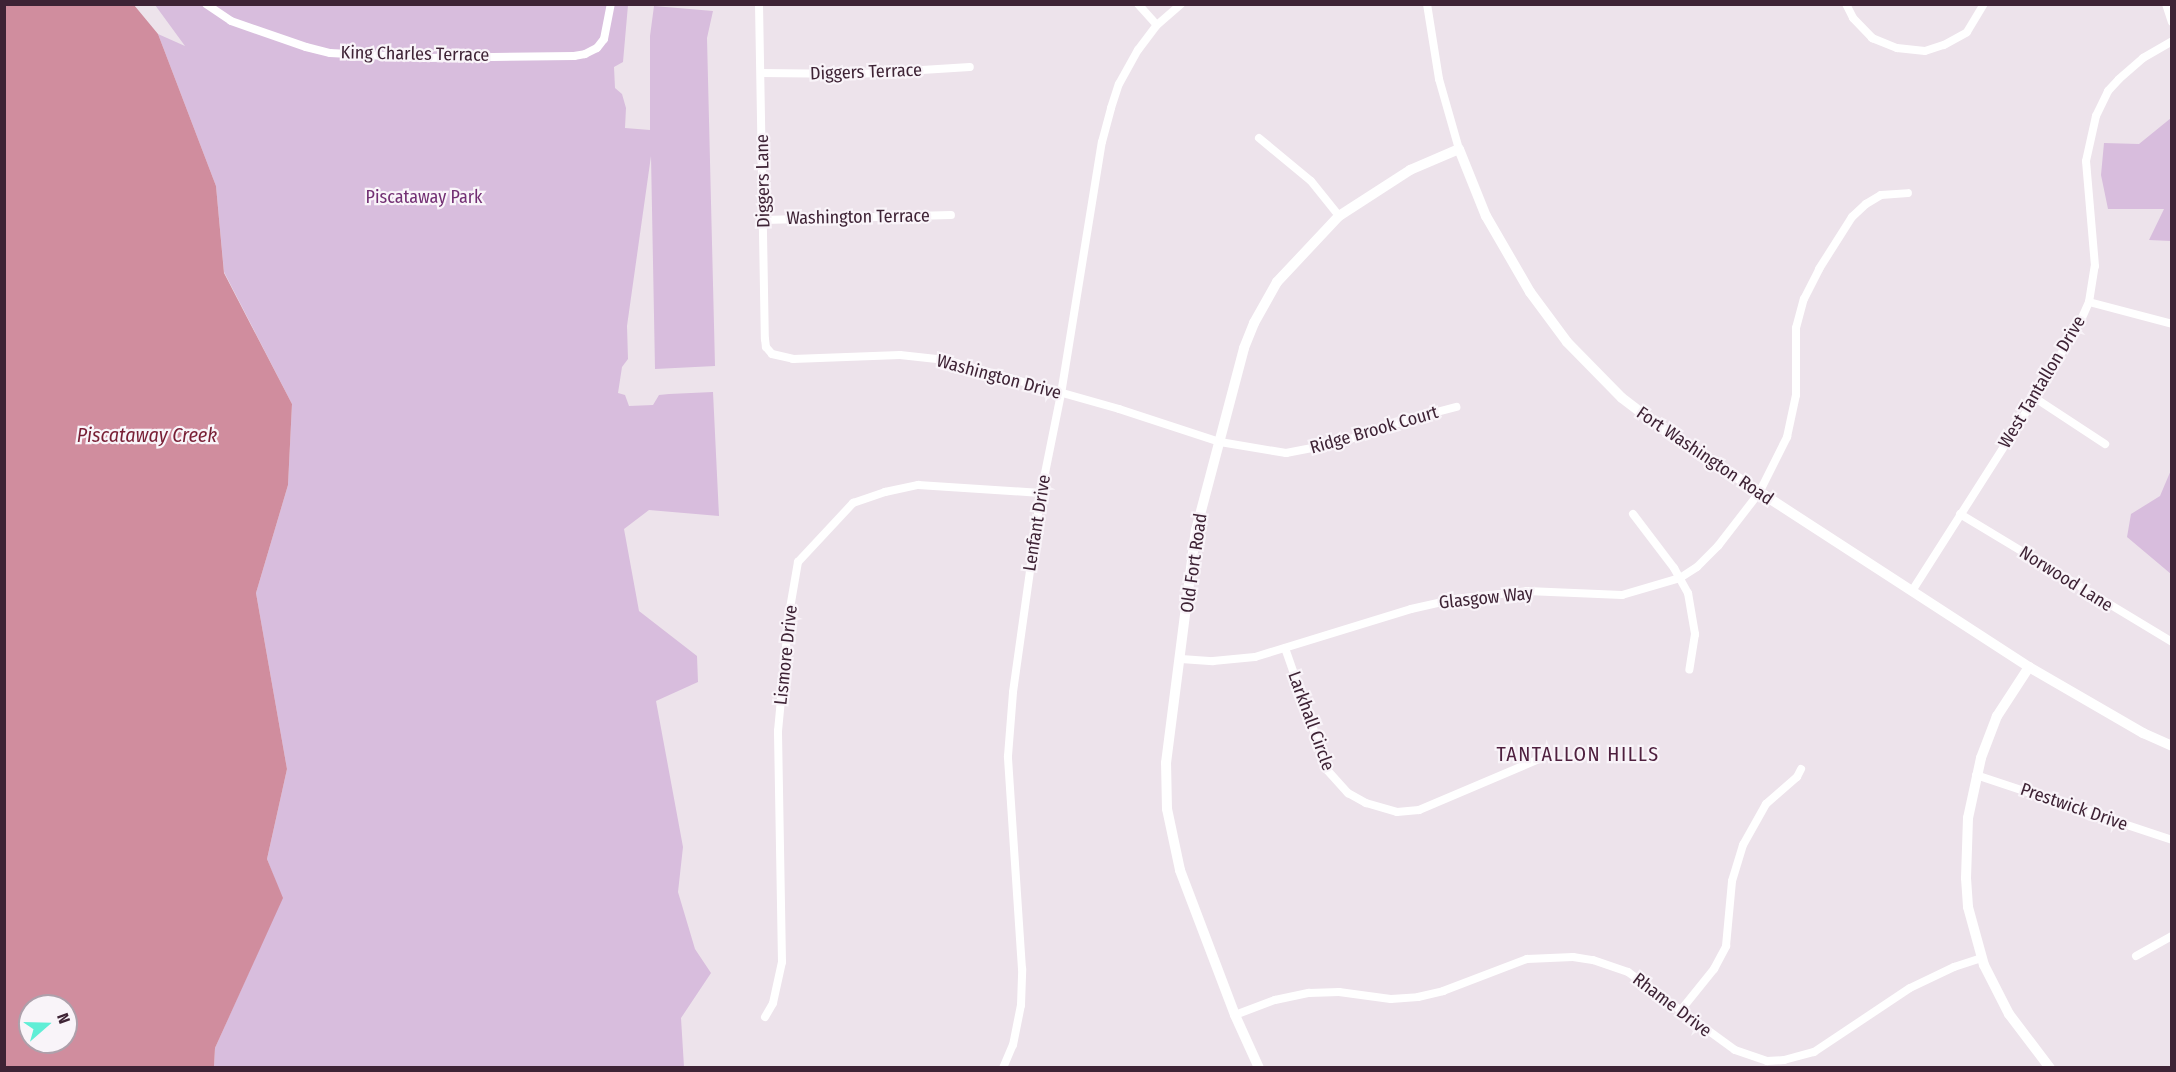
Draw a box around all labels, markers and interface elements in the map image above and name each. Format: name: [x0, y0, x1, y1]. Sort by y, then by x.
street label: King Charles Terrace: [341, 42, 489, 66]
street label: Diggers Terrace: [810, 59, 922, 85]
street label: Diggers Lane: [751, 134, 775, 228]
park label: Piscataway Park: [366, 186, 482, 208]
street label: Washington Terrace: [786, 205, 930, 229]
street label: West Tantallon Drive: [1994, 312, 2090, 452]
street label: Washington Drive: [934, 350, 1064, 404]
street label: Ridge Brook Court: [1307, 401, 1441, 459]
street label: Fort Washington Road: [1632, 402, 1778, 510]
water label: Piscataway Creek: [77, 423, 217, 447]
street label: Lenfant Drive: [1019, 473, 1055, 573]
street label: Old Fort Road: [1176, 512, 1212, 614]
street label: Norwood Lane: [2015, 542, 2117, 616]
street label: Glasgow Way: [1438, 582, 1534, 614]
street label: Lismore Drive: [770, 604, 802, 706]
street label: Larkhall Circle: [1283, 668, 1339, 774]
district label: TANTALLON HILLS: [1496, 742, 1660, 766]
street label: Prestwick Drive: [2018, 779, 2130, 835]
street label: Rhame Drive: [1628, 968, 1716, 1042]
north arrow: [18, 994, 78, 1054]
text: N: [53, 1011, 74, 1026]

